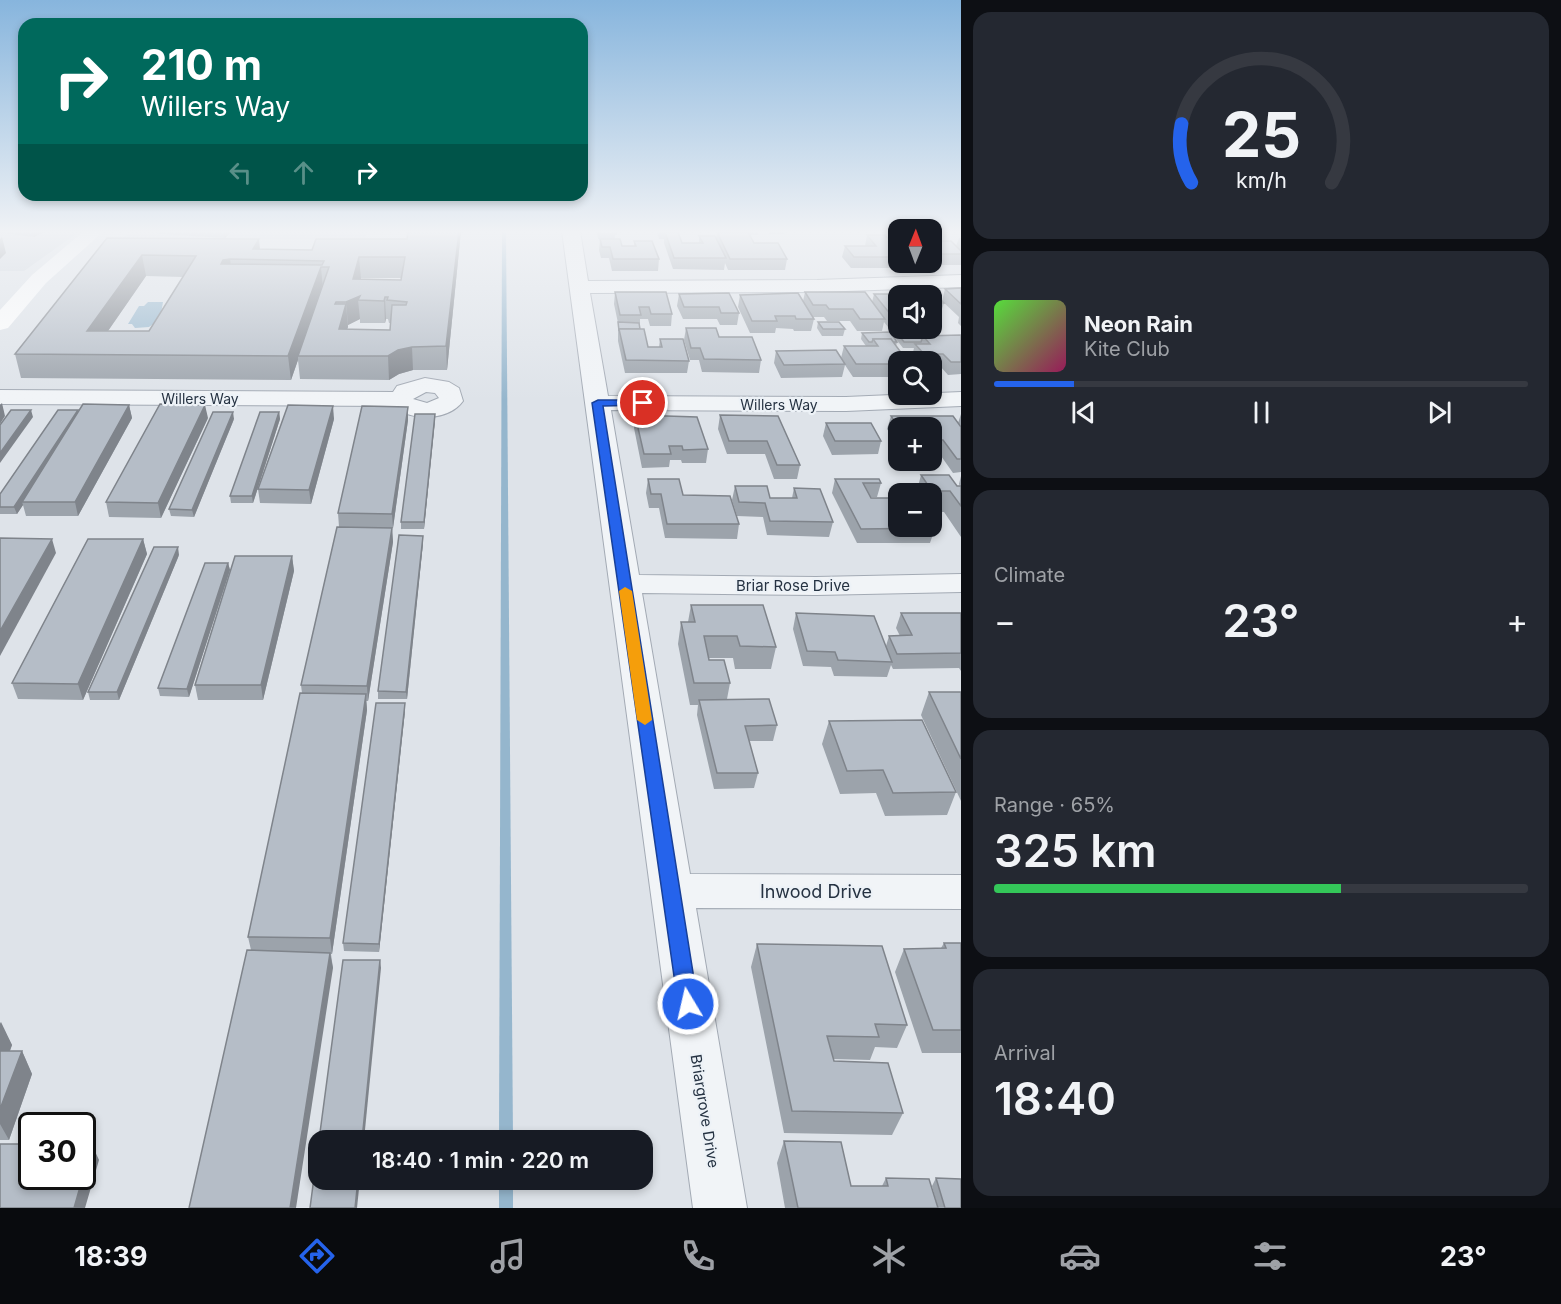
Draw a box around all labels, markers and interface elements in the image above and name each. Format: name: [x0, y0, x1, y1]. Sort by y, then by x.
text: 210 m: [141, 39, 262, 90]
icon: right: [42, 42, 120, 120]
text: Willers Way: [141, 90, 290, 123]
text: 25: [1221, 97, 1301, 172]
icon: left: [224, 156, 257, 189]
icon: ahead: [287, 156, 320, 189]
icon: right: [350, 156, 383, 189]
text: km/h: [1236, 167, 1286, 193]
north arrow: [888, 219, 942, 273]
map controls: [888, 219, 942, 537]
button: sound: [888, 285, 942, 339]
text: Neon Rain: [1084, 311, 1193, 337]
text: Kite Club: [1084, 337, 1170, 361]
button: search: [888, 351, 942, 405]
pin: [617, 377, 668, 428]
icon: arrive: [626, 386, 659, 419]
street label: Willers Way: [161, 390, 239, 407]
street label: Willers Way: [740, 396, 818, 413]
icon: previous: [1067, 396, 1100, 429]
icon: pause: [1245, 396, 1278, 429]
icon: next: [1423, 396, 1456, 429]
button: +: [888, 417, 942, 471]
button: −: [888, 483, 942, 537]
text: Climate: [994, 563, 1065, 587]
street label: Briar Rose Drive: [736, 576, 850, 595]
text: 23°: [1223, 593, 1299, 648]
text: −: [994, 601, 1016, 641]
text: +: [1506, 601, 1528, 641]
text: Range · 65%: [994, 793, 1115, 817]
text: 325 km: [994, 823, 1156, 878]
street label: Inwood Drive: [760, 881, 872, 902]
position arrow: [656, 972, 720, 1036]
text: Arrival: [994, 1041, 1056, 1065]
street label: Briargrove Drive: [687, 1053, 723, 1169]
text: 18:40: [994, 1071, 1116, 1126]
speed limit sign: 30: [18, 1112, 96, 1190]
text: 18:40 · 1 min · 220 m: [372, 1147, 589, 1173]
icon: directions: [296, 1235, 338, 1277]
icon: music: [487, 1235, 529, 1277]
icon: phone: [677, 1235, 719, 1277]
icon: climate: [868, 1235, 910, 1277]
icon: car: [1059, 1235, 1101, 1277]
icon: filters: [1249, 1235, 1291, 1277]
text: 18:39: [74, 1240, 148, 1273]
text: 23°: [1440, 1240, 1487, 1273]

